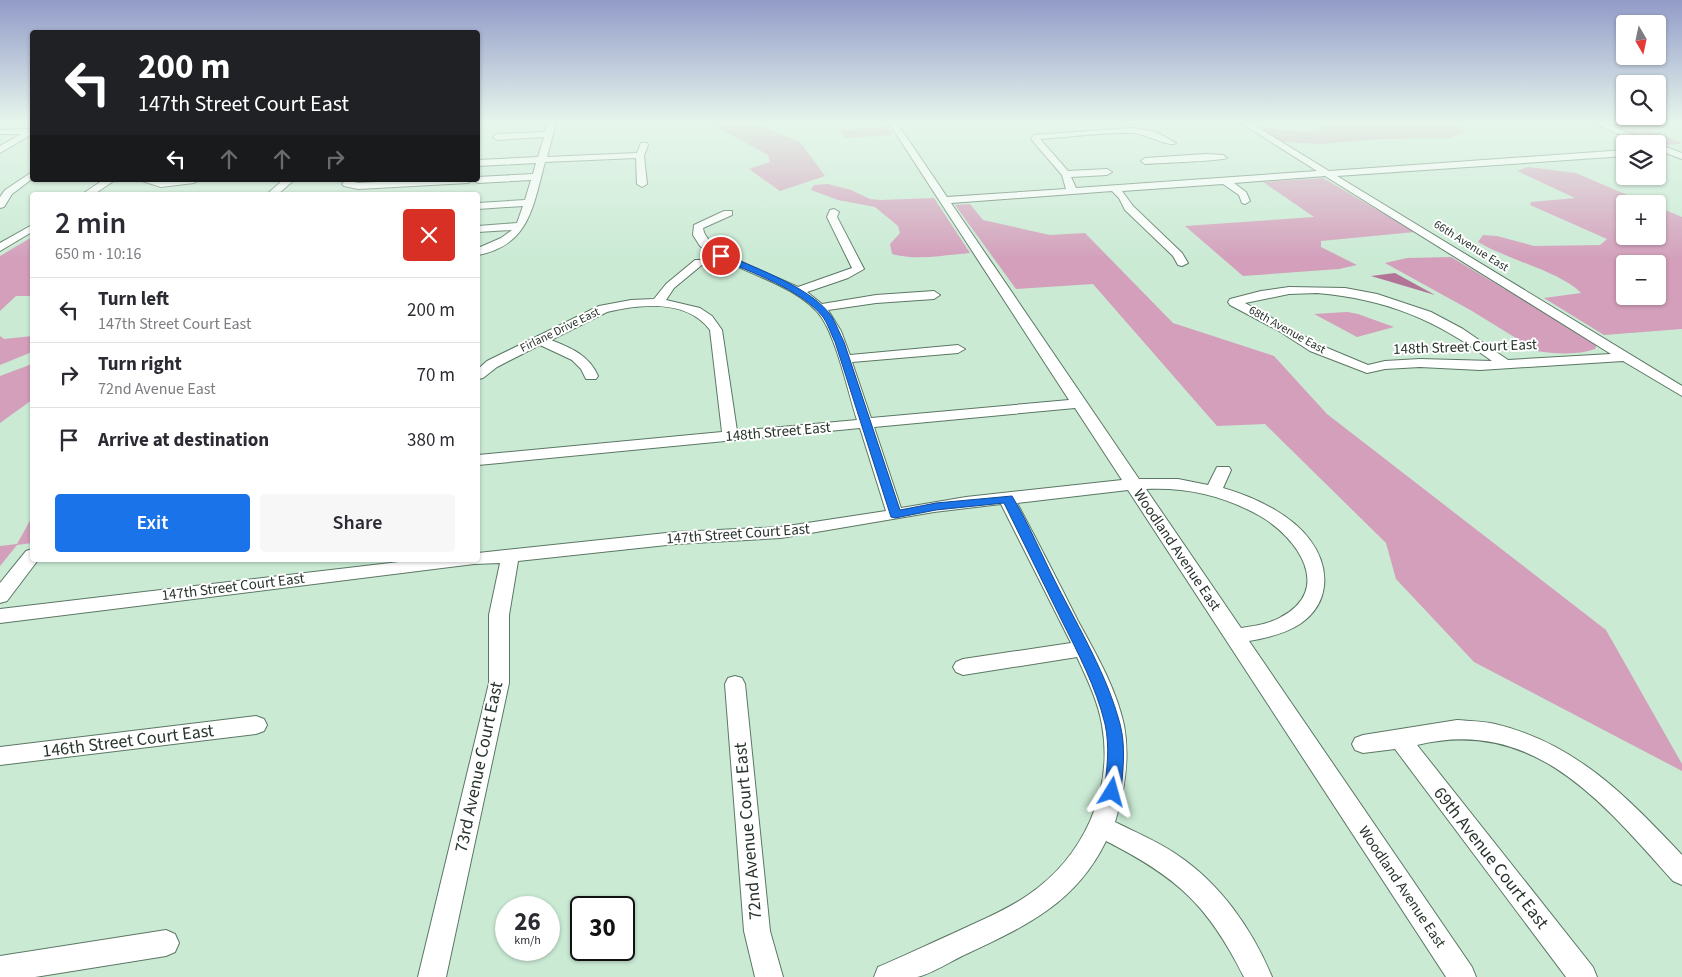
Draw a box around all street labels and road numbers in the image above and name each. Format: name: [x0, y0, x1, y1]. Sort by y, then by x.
street label: 66th Avenue East: [1430, 216, 1512, 276]
street label: 68th Avenue East: [1245, 302, 1329, 358]
street label: Firlane Drive East: [517, 303, 603, 357]
street label: 148th Street Court East: [1393, 334, 1537, 360]
street label: 148th Street East: [724, 417, 832, 447]
street label: Woodland Avenue East: [1128, 485, 1226, 615]
street label: 147th Street Court East: [666, 519, 810, 549]
street label: 147th Street Court East: [160, 568, 306, 606]
street label: 73rd Avenue Court East: [449, 679, 509, 855]
street label: 146th Street Court East: [41, 718, 215, 764]
street label: 72nd Avenue Court East: [728, 741, 768, 921]
street label: 69th Avenue Court East: [1428, 782, 1554, 934]
street label: Woodland Avenue East: [1353, 822, 1451, 952]

